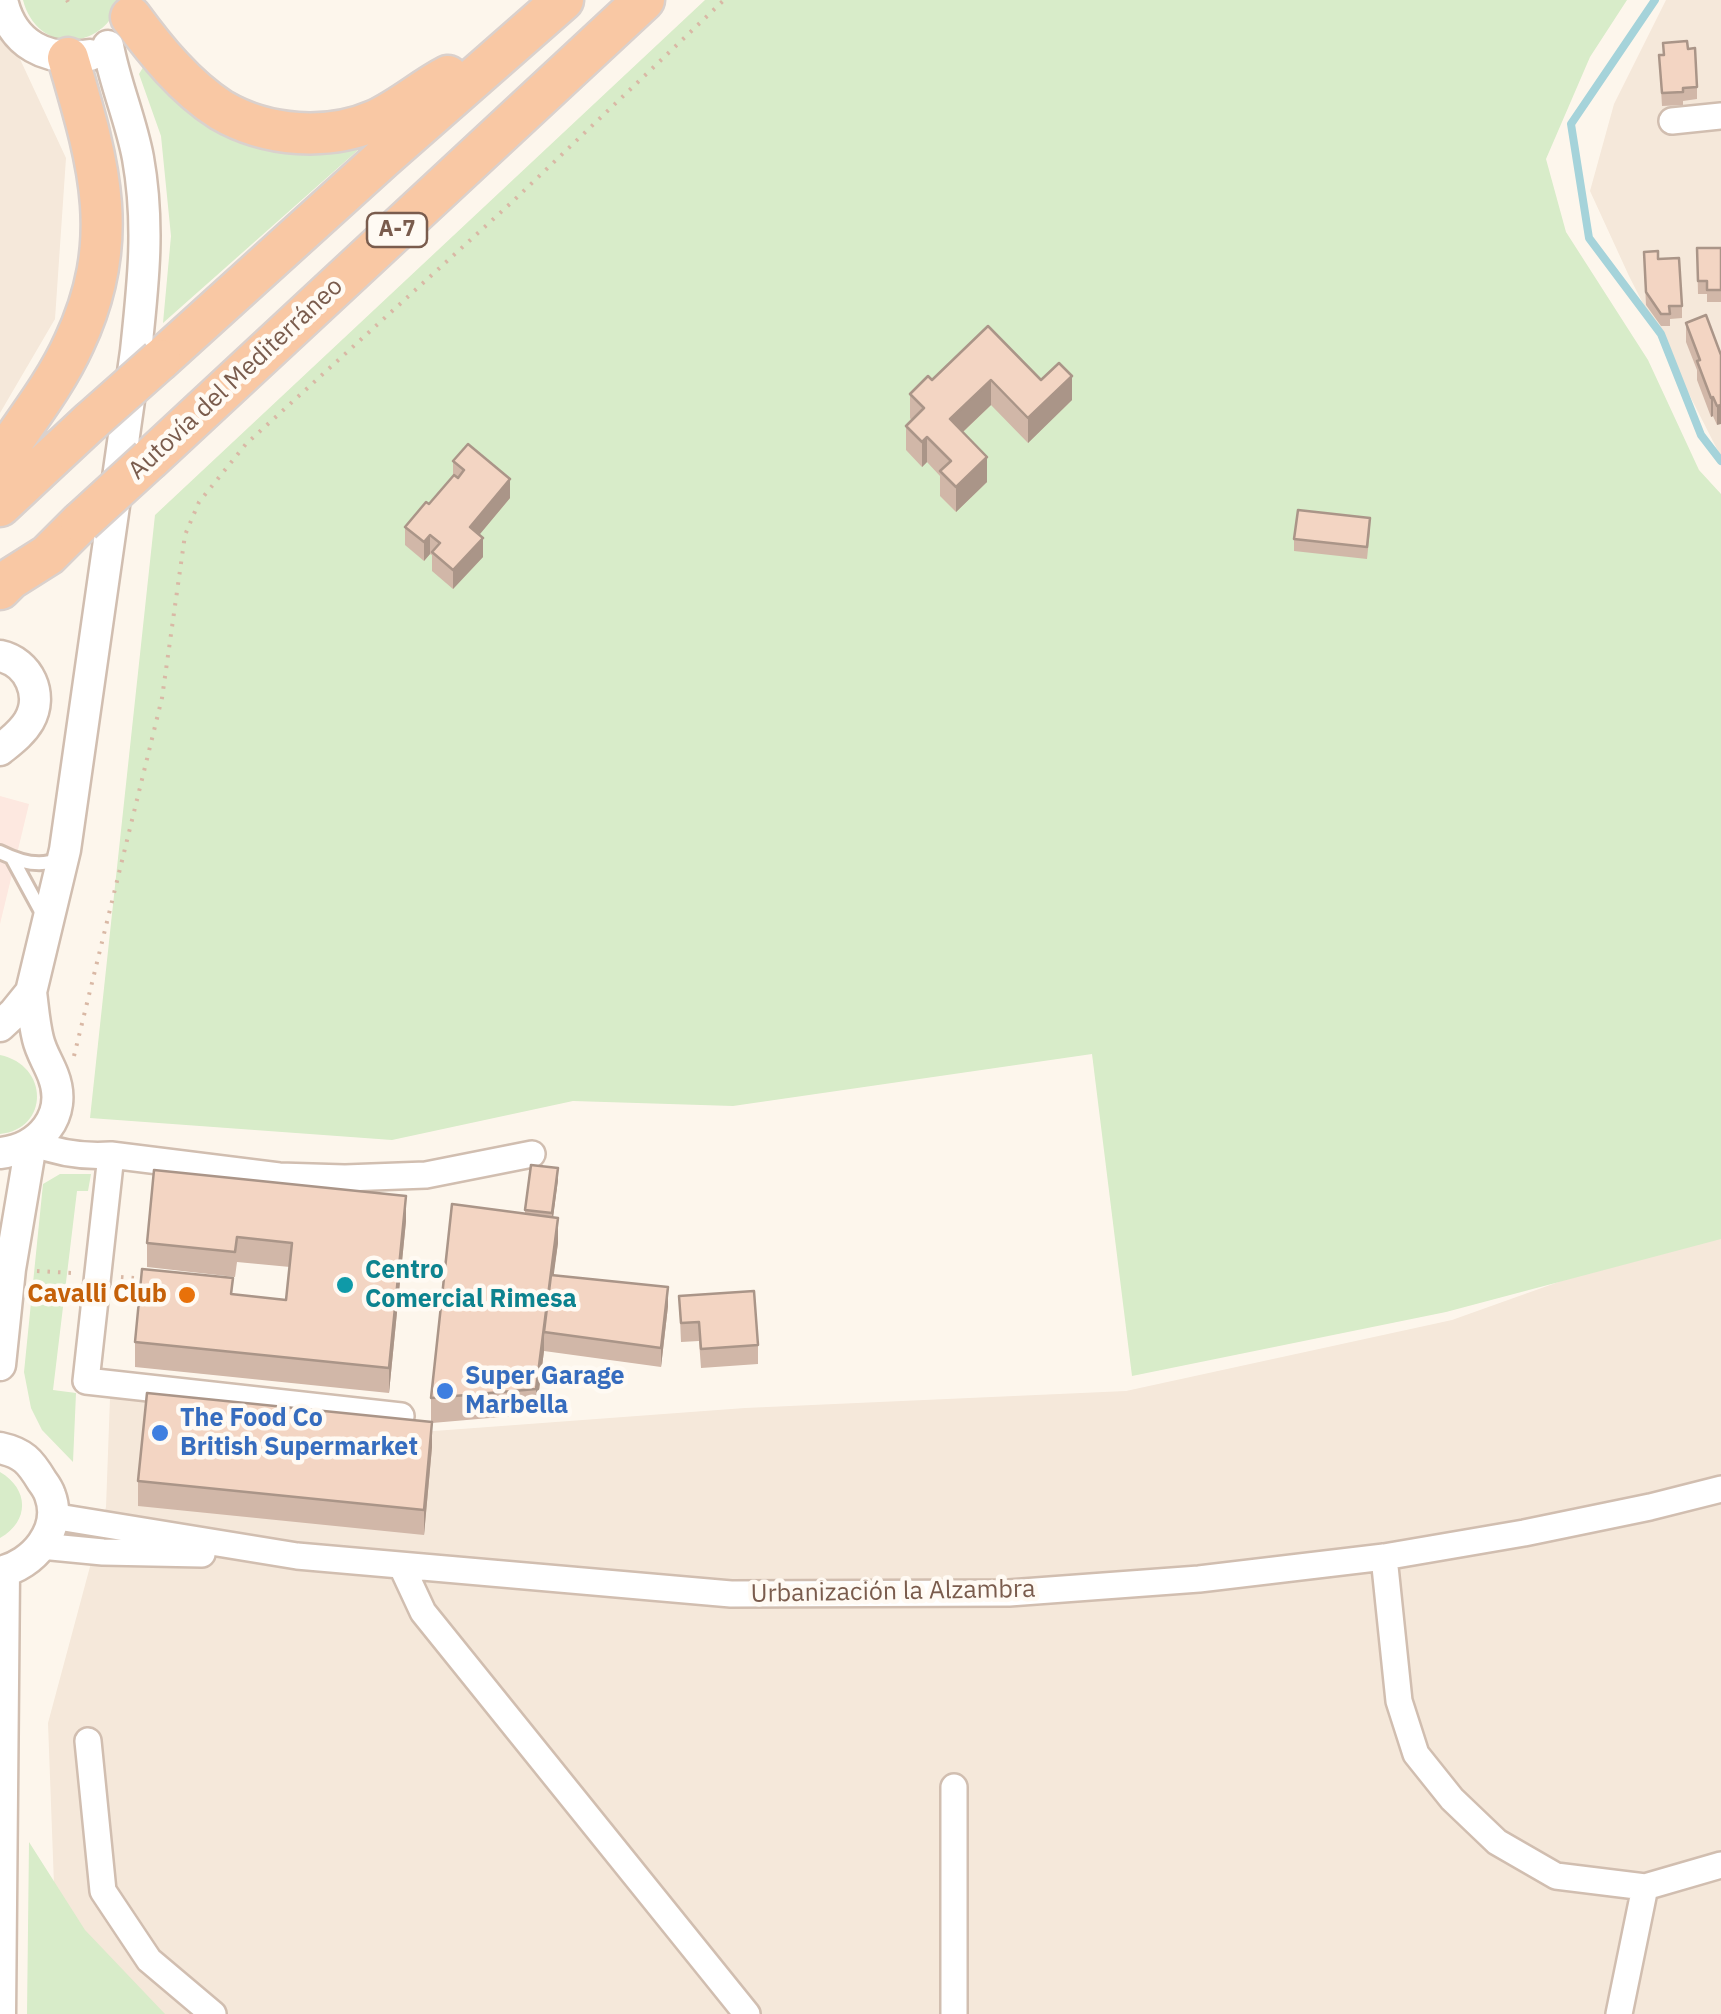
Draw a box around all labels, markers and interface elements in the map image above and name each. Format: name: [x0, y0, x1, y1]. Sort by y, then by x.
road number: A-7: [367, 213, 427, 247]
street label: Autovía del Mediterráneo: [123, 272, 349, 486]
place label: Centro Comercial Rimesa: [365, 1256, 577, 1315]
marker: Centro Comercial Rimesa: [334, 1274, 356, 1296]
place label: Cavalli Club: [27, 1280, 167, 1310]
marker: Cavalli Club: [176, 1284, 198, 1306]
place label: Super Garage Marbella: [465, 1362, 625, 1421]
marker: Super Garage Marbella: [434, 1380, 456, 1402]
place label: The Food Co British Supermarket: [180, 1404, 418, 1463]
marker: The Food Co British Supermarket: [149, 1422, 171, 1444]
street label: Urbanización la Alzambra: [750, 1575, 1036, 1609]

